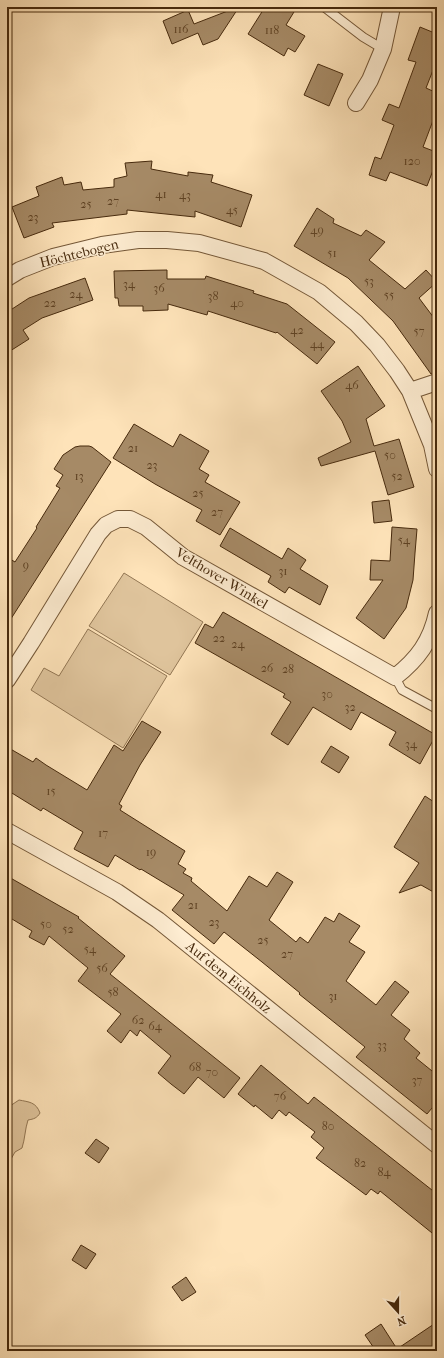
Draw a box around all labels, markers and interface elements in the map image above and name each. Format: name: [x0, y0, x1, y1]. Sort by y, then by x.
house number: 116: [173, 22, 189, 36]
house number: 118: [265, 23, 279, 37]
house number: 120: [403, 154, 421, 168]
house number: 41: [155, 187, 167, 201]
house number: 43: [179, 188, 191, 202]
house number: 27: [107, 194, 119, 208]
house number: 25: [80, 197, 92, 211]
house number: 45: [226, 203, 238, 217]
house number: 23: [27, 210, 39, 224]
house number: 49: [310, 223, 324, 237]
street label: Höchtebogen: [38, 235, 120, 271]
house number: 51: [327, 246, 337, 260]
house number: 53: [364, 274, 374, 288]
house number: 34: [123, 277, 136, 291]
house number: 36: [153, 281, 165, 295]
house number: 24: [69, 287, 84, 301]
house number: 55: [384, 288, 394, 302]
house number: 38: [208, 289, 218, 303]
house number: 22: [44, 296, 56, 310]
house number: 40: [230, 296, 244, 310]
house number: 42: [290, 323, 304, 337]
house number: 57: [414, 324, 425, 338]
house number: 44: [310, 337, 325, 351]
house number: 46: [345, 378, 359, 392]
house number: 21: [128, 441, 138, 455]
house number: 50: [384, 448, 396, 462]
house number: 23: [146, 458, 158, 472]
house number: 13: [74, 469, 84, 483]
house number: 52: [391, 469, 403, 483]
house number: 25: [192, 486, 204, 500]
house number: 27: [211, 505, 223, 519]
house number: 54: [398, 533, 411, 547]
street label: Velthover Winkel: [172, 544, 271, 613]
house number: 9: [23, 558, 29, 572]
house number: 31: [278, 564, 288, 578]
house number: 22: [213, 631, 225, 645]
house number: 24: [231, 637, 246, 651]
house number: 26: [261, 661, 274, 675]
house number: 28: [282, 662, 294, 676]
house number: 30: [321, 687, 333, 701]
house number: 32: [344, 700, 356, 714]
house number: 34: [405, 737, 418, 751]
house number: 15: [46, 784, 56, 798]
house number: 17: [98, 826, 108, 840]
house number: 19: [146, 845, 156, 859]
house number: 21: [188, 898, 198, 912]
house number: 23: [208, 915, 220, 929]
house number: 50: [40, 917, 52, 931]
house number: 52: [62, 922, 74, 936]
house number: 25: [257, 933, 269, 947]
street label: Auf dem Eichholz: [182, 937, 275, 1017]
house number: 54: [84, 942, 97, 956]
house number: 27: [281, 947, 293, 961]
house number: 56: [96, 961, 108, 975]
house number: 58: [107, 985, 119, 999]
house number: 31: [328, 989, 338, 1003]
house number: 62: [132, 1013, 144, 1027]
house number: 64: [148, 1019, 163, 1033]
house number: 33: [377, 1038, 387, 1052]
house number: 68: [189, 1060, 201, 1074]
house number: 70: [206, 1065, 218, 1079]
house number: 37: [412, 1073, 423, 1087]
house number: 76: [274, 1089, 287, 1103]
house number: 80: [322, 1119, 334, 1133]
house number: 82: [354, 1156, 366, 1170]
house number: 84: [377, 1165, 391, 1179]
north arrow: [378, 1292, 418, 1332]
text: N: [395, 1313, 408, 1329]

